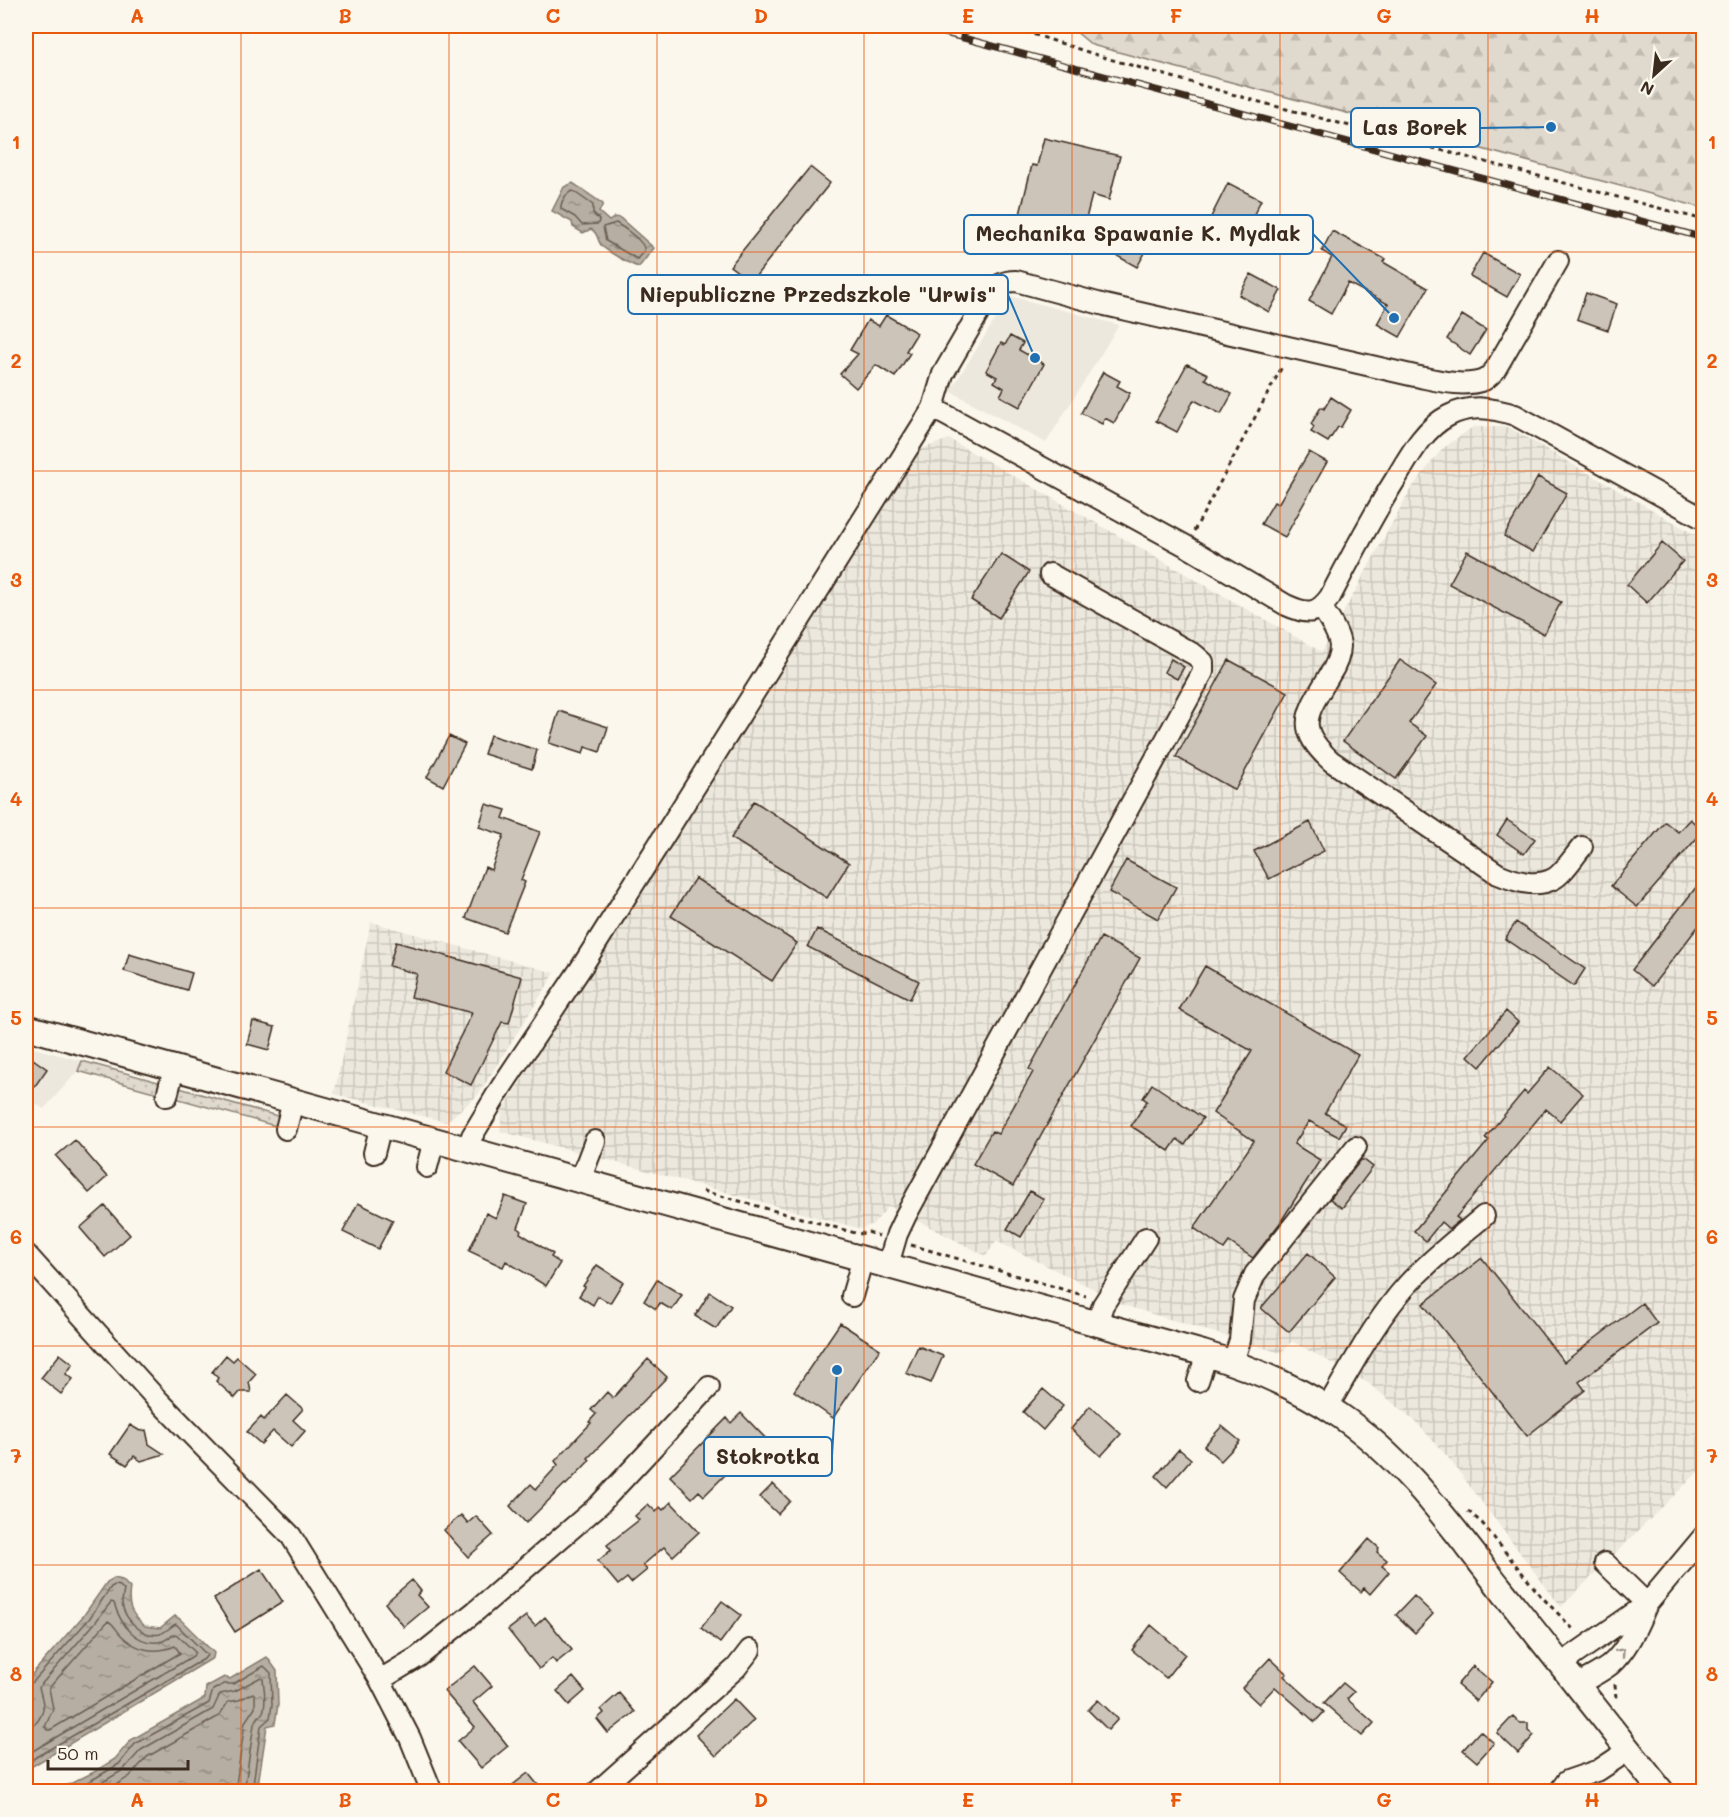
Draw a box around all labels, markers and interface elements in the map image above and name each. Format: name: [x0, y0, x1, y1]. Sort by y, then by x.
text: A: [130, 2, 144, 28]
text: B: [338, 2, 352, 28]
text: C: [546, 2, 561, 28]
text: D: [754, 2, 768, 28]
text: E: [962, 2, 974, 28]
text: F: [1170, 2, 1183, 28]
text: G: [1376, 2, 1392, 28]
text: H: [1584, 2, 1600, 28]
north arrow: [1624, 45, 1684, 105]
text: N: [1637, 77, 1657, 101]
callout: Las Borek: [1351, 108, 1480, 147]
text: Las Borek: [1363, 113, 1467, 140]
text: 1: [12, 128, 20, 154]
text: 1: [1708, 128, 1716, 154]
callout: Mechanika Spawanie K. Mydlak: [964, 215, 1313, 254]
text: Mechanika Spawanie K. Mydlak: [975, 219, 1301, 247]
callout: Niepubliczne Przedszkole "Urwis": [628, 275, 1008, 314]
text: Niepubliczne Przedszkole "Urwis": [640, 280, 996, 307]
text: 2: [10, 347, 22, 373]
text: 2: [1706, 347, 1718, 373]
text: 3: [10, 566, 22, 592]
text: 3: [1706, 566, 1718, 592]
text: 4: [10, 785, 23, 811]
text: 4: [1706, 785, 1719, 811]
text: 5: [10, 1004, 22, 1030]
text: 5: [1706, 1004, 1718, 1030]
text: 6: [10, 1223, 22, 1249]
text: 6: [1706, 1223, 1718, 1249]
callout: Stokrotka: [704, 1437, 832, 1476]
text: 7: [10, 1442, 22, 1468]
text: Stokrotka: [716, 1442, 820, 1469]
text: 7: [1706, 1442, 1718, 1468]
one-way arrow: [1614, 1648, 1625, 1659]
text: 8: [10, 1660, 22, 1686]
text: 8: [1706, 1660, 1718, 1686]
scale bar: [48, 1733, 188, 1771]
text: 50 m: [57, 1741, 99, 1765]
text: A: [130, 1786, 144, 1812]
text: B: [338, 1786, 352, 1812]
text: C: [546, 1786, 561, 1812]
text: D: [754, 1786, 768, 1812]
text: E: [962, 1786, 974, 1812]
text: F: [1170, 1786, 1183, 1812]
text: G: [1376, 1786, 1392, 1812]
text: H: [1584, 1786, 1600, 1812]

